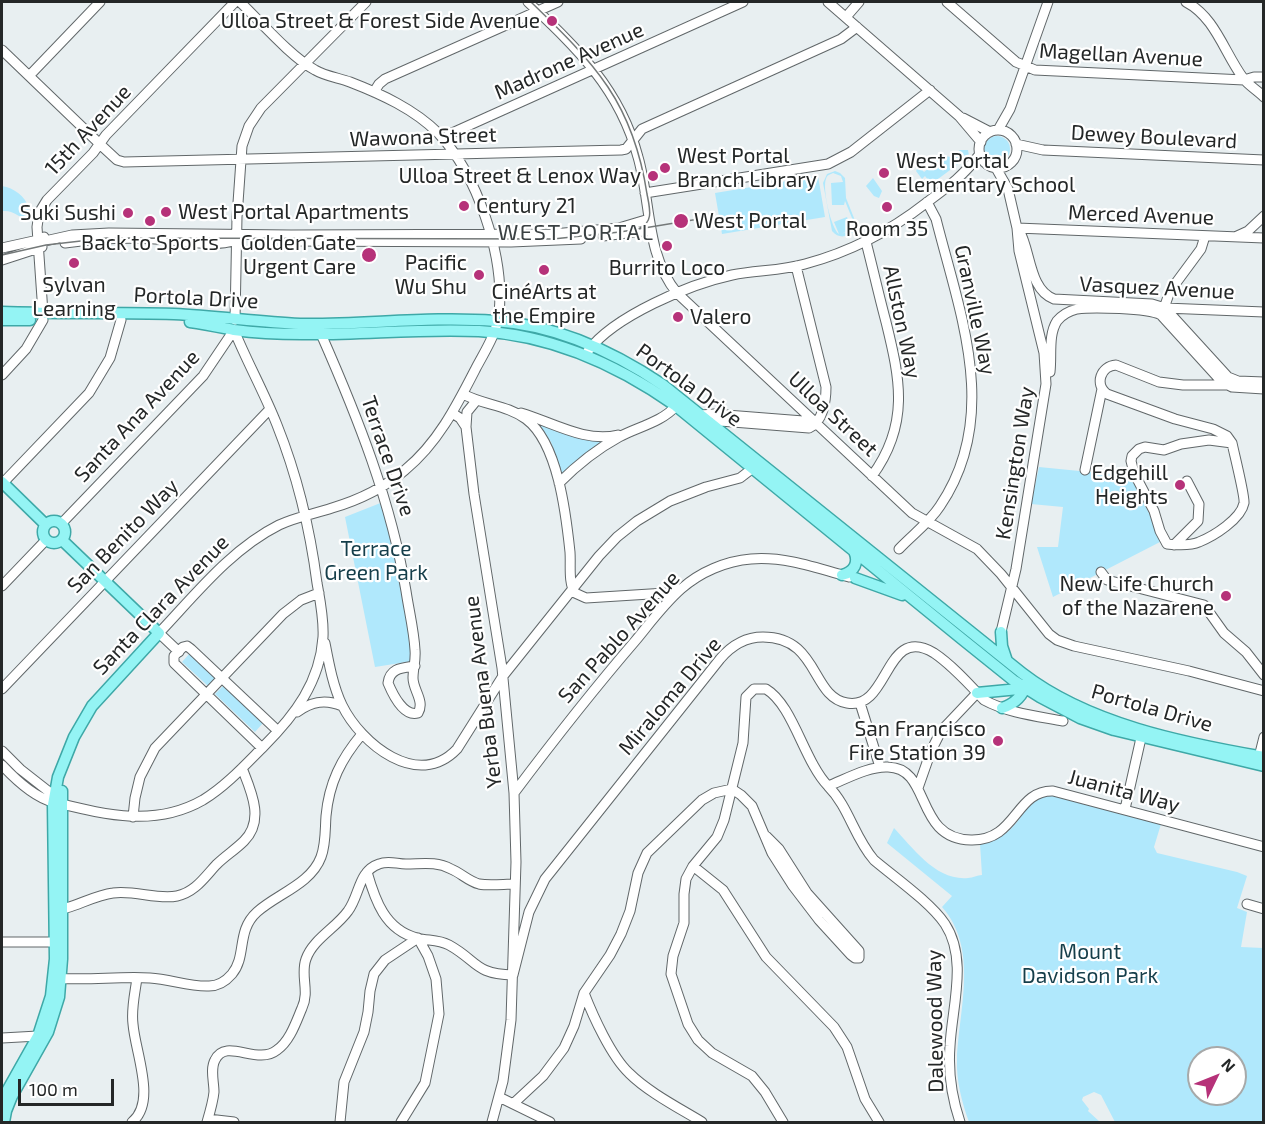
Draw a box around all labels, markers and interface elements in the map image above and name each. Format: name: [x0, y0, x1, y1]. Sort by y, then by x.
place label: Ulloa Street & Forest Side Avenue: [220, 8, 540, 34]
marker: Ulloa Street & Forest Side Avenue: [545, 14, 559, 28]
street label: Madrone Avenue: [491, 17, 647, 105]
street label: Magellan Avenue: [1038, 38, 1204, 72]
street label: 15th Avenue: [40, 79, 136, 181]
street label: Dewey Boulevard: [1070, 120, 1238, 154]
street label: Wawona Street: [349, 122, 497, 152]
place label: West Portal Branch Library: [677, 143, 817, 193]
place label: West Portal Elementary School: [896, 148, 1075, 198]
marker: West Portal Branch Library: [658, 161, 672, 175]
place label: Ulloa Street & Lenox Way: [398, 163, 641, 189]
marker: West Portal Elementary School: [877, 166, 891, 180]
marker: Ulloa Street & Lenox Way: [646, 169, 660, 183]
place label: Century 21: [476, 193, 576, 219]
place label: West Portal Apartments: [178, 199, 409, 225]
marker: Century 21: [457, 199, 471, 213]
place label: Suki Sushi: [20, 200, 116, 226]
marker: Room 35: [880, 200, 894, 214]
street label: Merced Avenue: [1067, 200, 1215, 230]
marker: West Portal Apartments: [159, 205, 173, 219]
marker: Suki Sushi: [121, 206, 135, 220]
place label: West Portal: [694, 208, 807, 234]
marker: West Portal: [672, 212, 690, 230]
marker: Back to Sports: [143, 214, 157, 228]
place label: Room 35: [846, 216, 928, 242]
district label: WEST PORTAL: [497, 220, 655, 246]
place label: Back to Sports: [81, 230, 219, 256]
place label: Golden Gate Urgent Care: [240, 230, 356, 280]
marker: Burrito Loco: [660, 239, 674, 253]
street label: Granville Way: [949, 243, 1001, 377]
marker: Golden Gate Urgent Care: [360, 246, 378, 264]
place label: Pacific Wu Shu: [395, 250, 467, 300]
place label: Burrito Loco: [609, 255, 725, 281]
marker: Sylvan Learning: [67, 256, 81, 270]
marker: CinéArts at the Empire: [537, 263, 551, 277]
street label: Allston Way: [878, 263, 926, 381]
marker: Pacific Wu Shu: [472, 268, 486, 282]
street label: Vasquez Avenue: [1079, 271, 1235, 305]
place label: Sylvan Learning: [32, 272, 116, 322]
place label: CinéArts at the Empire: [491, 279, 597, 329]
street label: Portola Drive: [133, 282, 259, 314]
place label: Valero: [690, 304, 751, 330]
marker: Valero: [671, 310, 685, 324]
street label: Portola Drive: [631, 338, 747, 432]
street label: Santa Ana Avenue: [69, 345, 205, 487]
street label: Ulloa Street: [783, 366, 883, 462]
street label: Kensington Way: [990, 385, 1040, 541]
street label: Terrace Drive: [356, 393, 420, 519]
place label: Edgehill Heights: [1091, 460, 1168, 510]
street label: San Benito Way: [62, 474, 184, 598]
marker: Edgehill Heights: [1173, 478, 1187, 492]
street label: Santa Clara Avenue: [88, 530, 234, 680]
park label: Terrace Green Park: [324, 536, 428, 586]
street label: San Pablo Avenue: [553, 566, 685, 708]
place label: New Life Church of the Nazarene: [1059, 571, 1214, 621]
marker: New Life Church of the Nazarene: [1219, 589, 1233, 603]
street label: Yerba Buena Avenue: [459, 594, 507, 790]
street label: Miraloma Drive: [613, 632, 727, 760]
street label: Portola Drive: [1089, 679, 1215, 737]
place label: San Francisco Fire Station 39: [848, 716, 986, 766]
marker: San Francisco Fire Station 39: [991, 734, 1005, 748]
street label: Juanita Way: [1065, 764, 1183, 818]
park label: Mount Davidson Park: [1022, 939, 1158, 989]
street label: Dalewood Way: [921, 949, 949, 1093]
north arrow: [1187, 1046, 1247, 1106]
text: N: [1218, 1054, 1240, 1075]
scale bar: [21, 1067, 117, 1105]
text: 100 m: [29, 1078, 78, 1100]

